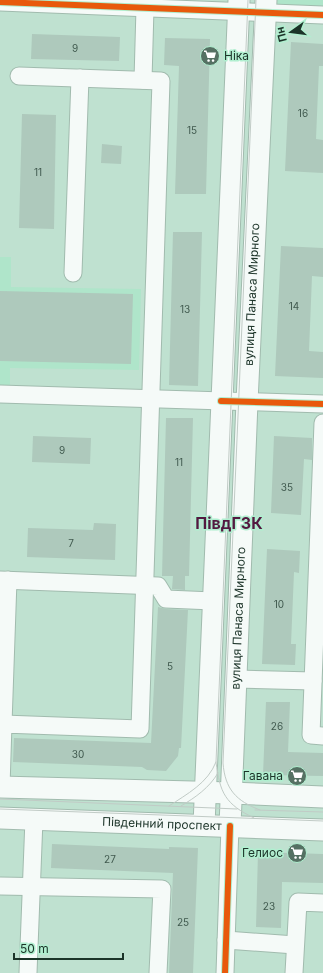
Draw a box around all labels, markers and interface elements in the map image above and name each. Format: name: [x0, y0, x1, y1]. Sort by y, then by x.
north arrow: [271, 12, 311, 52]
text: Пн: [273, 25, 290, 43]
house number: 9: [72, 42, 78, 54]
supermarket icon: Ніка: [199, 45, 221, 67]
place label: Ніка: [224, 48, 249, 63]
house number: 16: [298, 107, 308, 119]
house number: 15: [187, 124, 197, 136]
house number: 11: [34, 166, 42, 178]
street label: вулиця Панаса Мирного: [241, 223, 262, 366]
house number: 14: [289, 300, 299, 312]
house number: 13: [180, 303, 190, 315]
house number: 9: [59, 444, 65, 456]
house number: 11: [175, 456, 183, 468]
house number: 35: [281, 481, 293, 493]
district label: ПівдГЗК: [195, 513, 263, 533]
house number: 7: [68, 537, 74, 549]
street label: вулиця Панаса Мирного: [227, 547, 248, 690]
house number: 10: [274, 598, 284, 610]
house number: 5: [167, 660, 173, 672]
house number: 26: [271, 720, 283, 732]
house number: 30: [72, 748, 84, 760]
supermarket icon: Гавана: [286, 765, 308, 787]
place label: Гавана: [243, 768, 283, 783]
street label: Південний проспект: [102, 814, 222, 833]
supermarket icon: Гелиос: [286, 842, 308, 864]
place label: Гелиос: [242, 845, 283, 860]
house number: 27: [104, 853, 116, 865]
house number: 23: [263, 900, 275, 912]
house number: 25: [177, 916, 189, 928]
scale bar: [14, 935, 123, 961]
text: 50 m: [20, 941, 49, 956]

